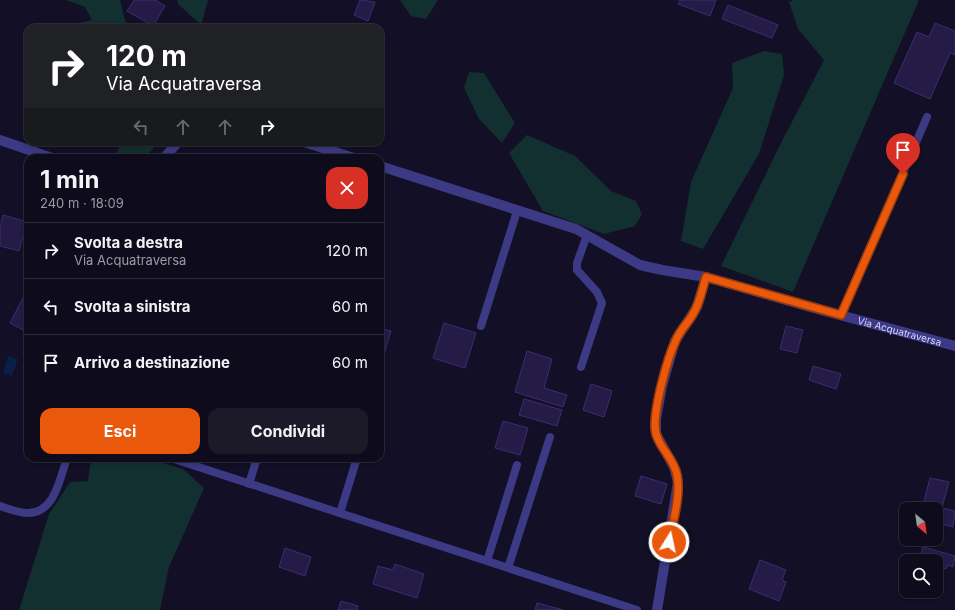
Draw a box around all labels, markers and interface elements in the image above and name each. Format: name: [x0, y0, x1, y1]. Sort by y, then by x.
text: 120 m: [106, 39, 187, 73]
icon: right: [40, 40, 92, 92]
text: Via Acquatraversa: [106, 73, 262, 94]
icon: left: [130, 116, 152, 138]
icon: ahead: [172, 116, 194, 138]
icon: ahead: [214, 116, 236, 138]
icon: right: [256, 116, 278, 138]
pin: [886, 133, 920, 174]
icon: arrive: [892, 139, 914, 161]
text: 1 min: [40, 165, 99, 194]
button: close: [326, 167, 368, 209]
text: 240 m · 18:09: [40, 195, 124, 211]
text: Svolta a destra: [74, 233, 183, 252]
icon: right: [40, 240, 62, 262]
text: 120 m: [326, 241, 368, 260]
text: Via Acquatraversa: [74, 252, 186, 268]
icon: left: [40, 296, 62, 318]
text: Svolta a sinistra: [74, 297, 191, 316]
text: 60 m: [332, 297, 368, 316]
street label: Via Acquatraversa: [856, 314, 943, 348]
icon: arrive: [40, 352, 62, 374]
text: Arrivo a destinazione: [74, 353, 230, 372]
text: 60 m: [332, 353, 368, 372]
button: Esci: [40, 408, 200, 454]
button: Condividi: [208, 408, 368, 454]
north arrow: [899, 502, 943, 546]
map controls: [899, 502, 943, 598]
position arrow: [648, 521, 690, 563]
button: search: [899, 554, 943, 598]

